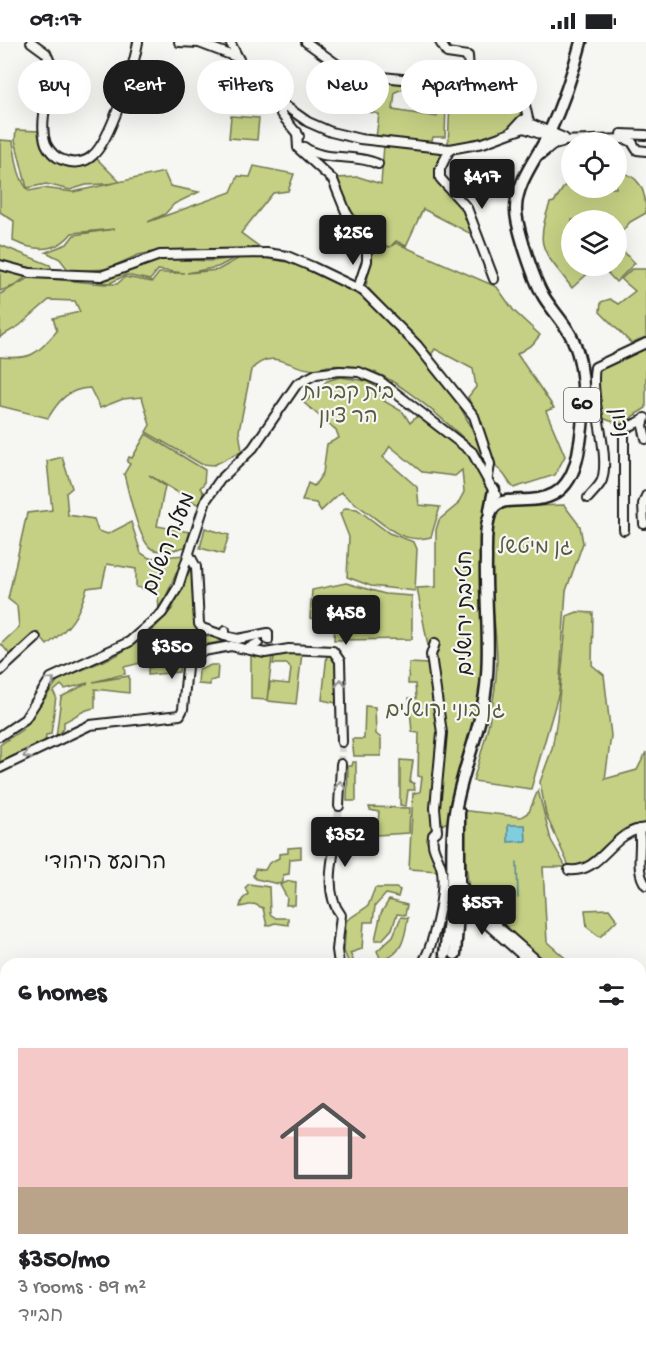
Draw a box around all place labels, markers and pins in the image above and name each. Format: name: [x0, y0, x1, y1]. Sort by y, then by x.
pin: $417: [446, 159, 518, 210]
pin: $256: [317, 215, 389, 266]
pin: $458: [310, 595, 382, 646]
pin: $350: [136, 629, 208, 680]
pin: $352: [309, 817, 381, 868]
pin: $557: [446, 885, 518, 936]

